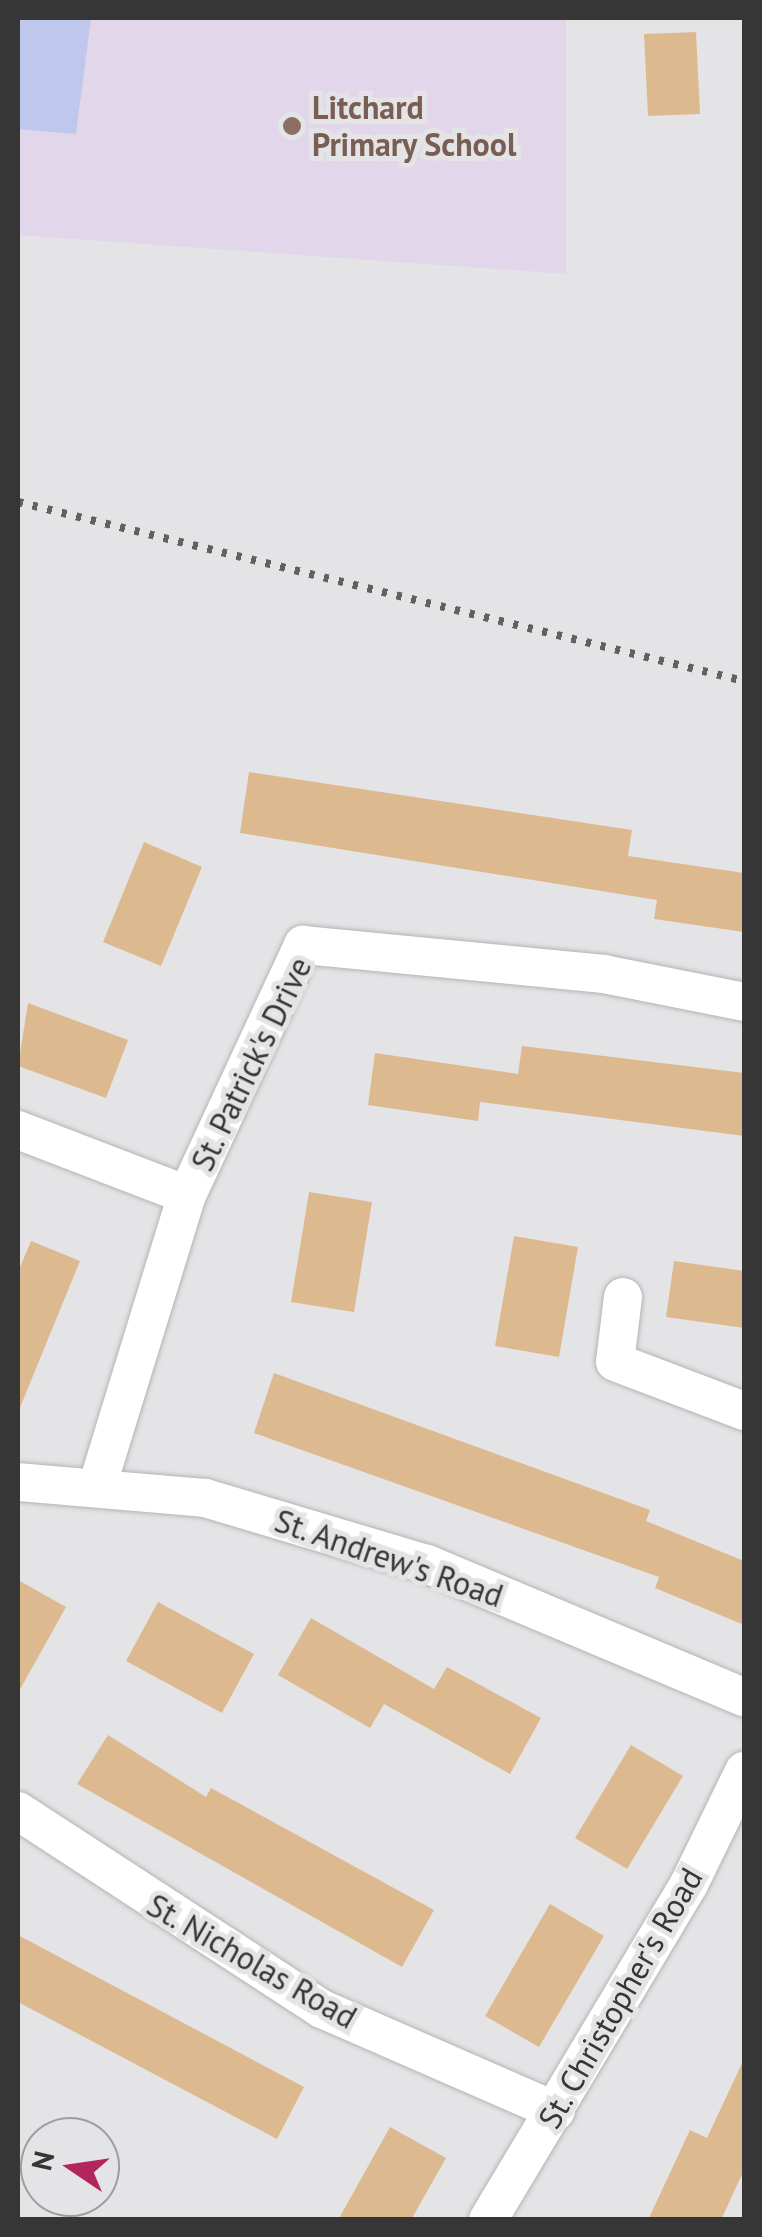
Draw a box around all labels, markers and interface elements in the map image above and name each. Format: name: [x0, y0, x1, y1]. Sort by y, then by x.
place label: Litchard Primary School: [312, 89, 518, 164]
marker: Litchard Primary School: [281, 115, 303, 137]
street label: St. Patrick's Drive: [182, 950, 320, 1178]
street label: St. Andrew's Road: [268, 1500, 510, 1616]
street label: St. Christopher's Road: [529, 1860, 711, 2136]
street label: St. Nicholas Road: [139, 1885, 365, 2037]
north arrow: [20, 2117, 120, 2217]
text: N: [22, 2147, 62, 2174]

